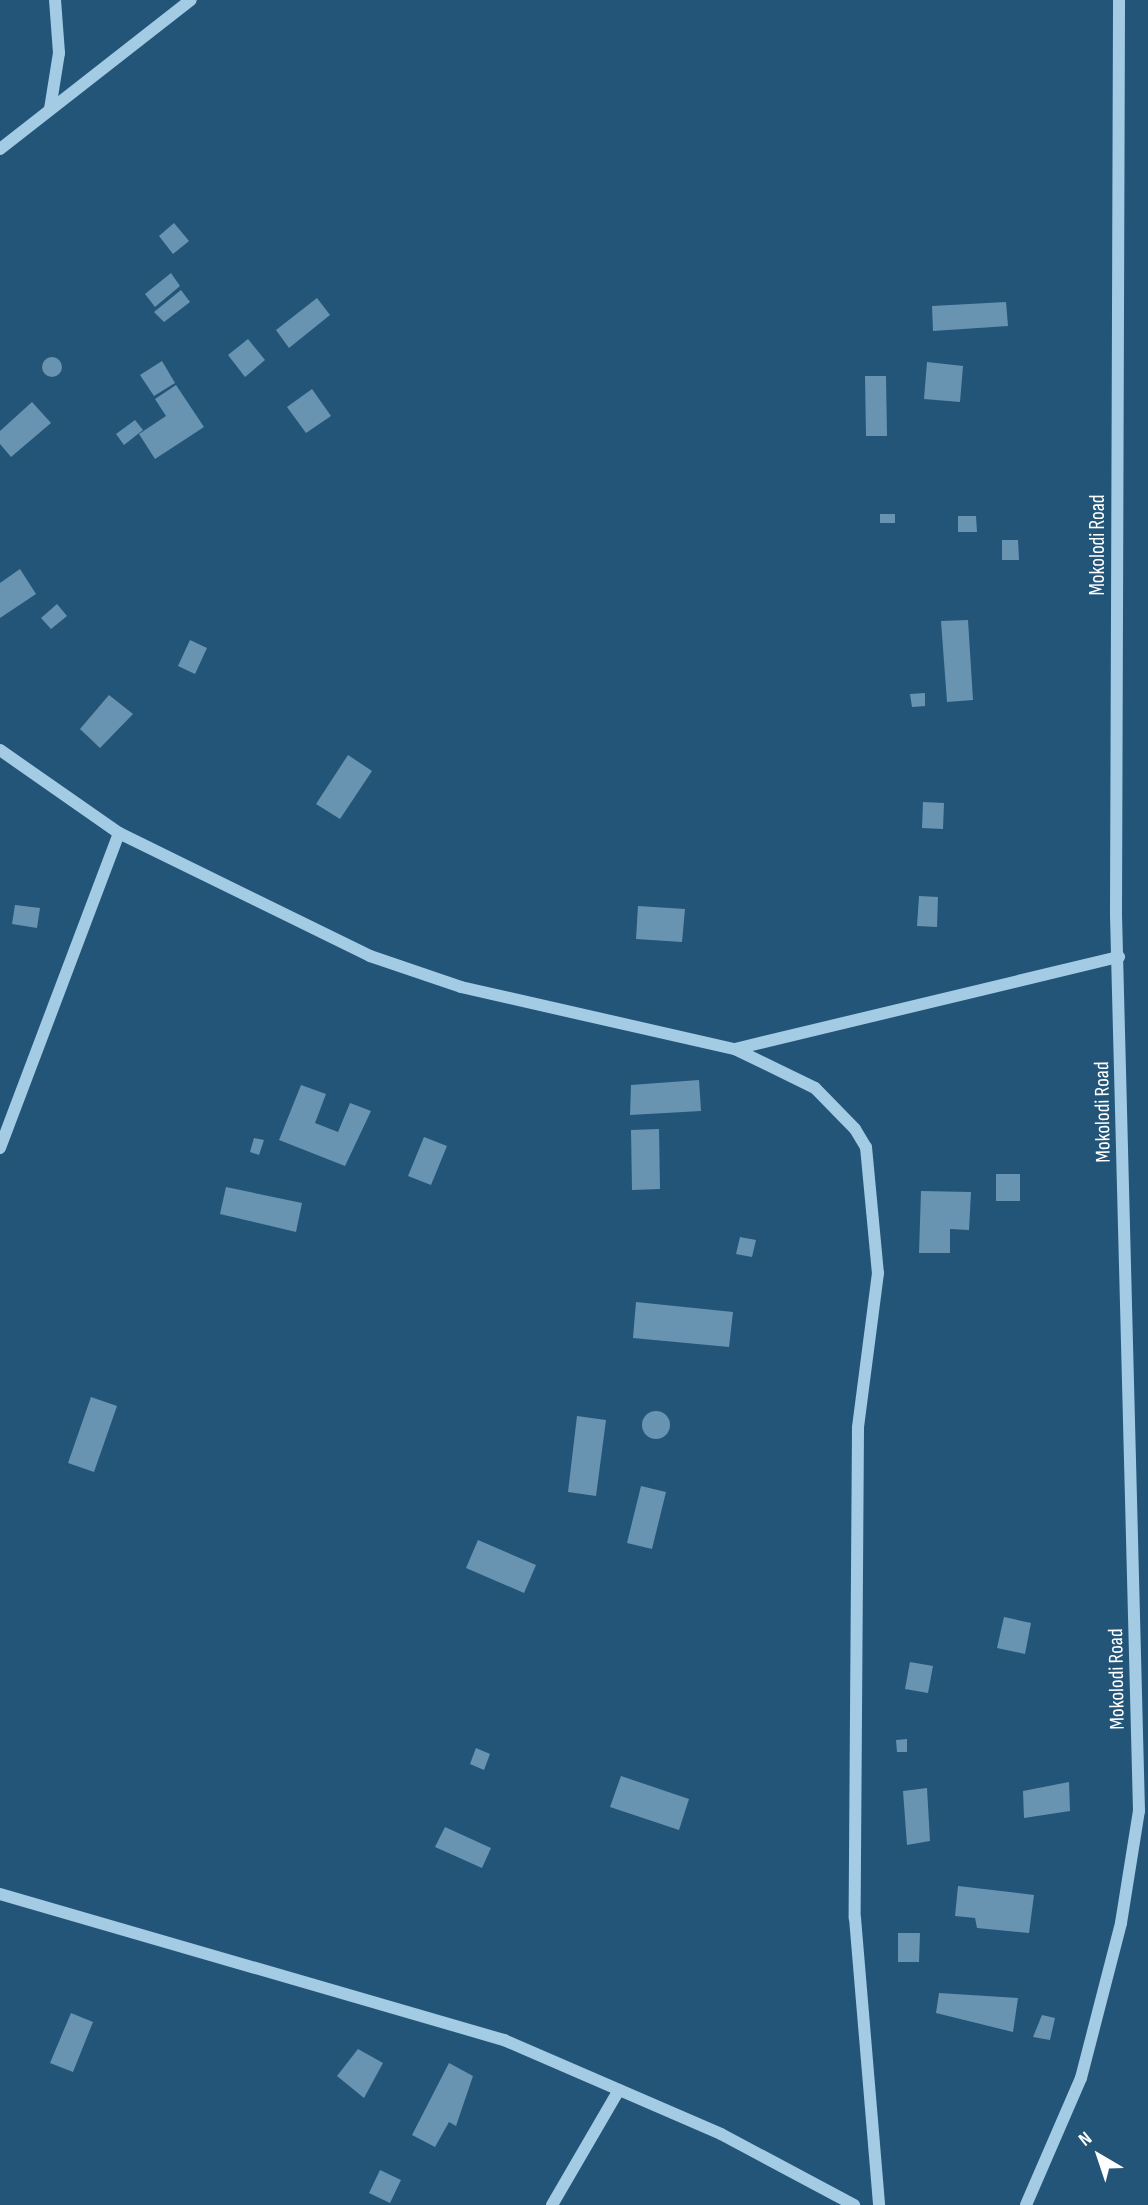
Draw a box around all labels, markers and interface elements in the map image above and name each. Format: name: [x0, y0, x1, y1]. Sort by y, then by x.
street label: Mokolodi Road: [1085, 494, 1111, 596]
street label: Mokolodi Road: [1090, 1061, 1116, 1163]
street label: Mokolodi Road: [1104, 1628, 1130, 1730]
north arrow: [1064, 2121, 1134, 2191]
text: N: [1074, 2127, 1097, 2151]

